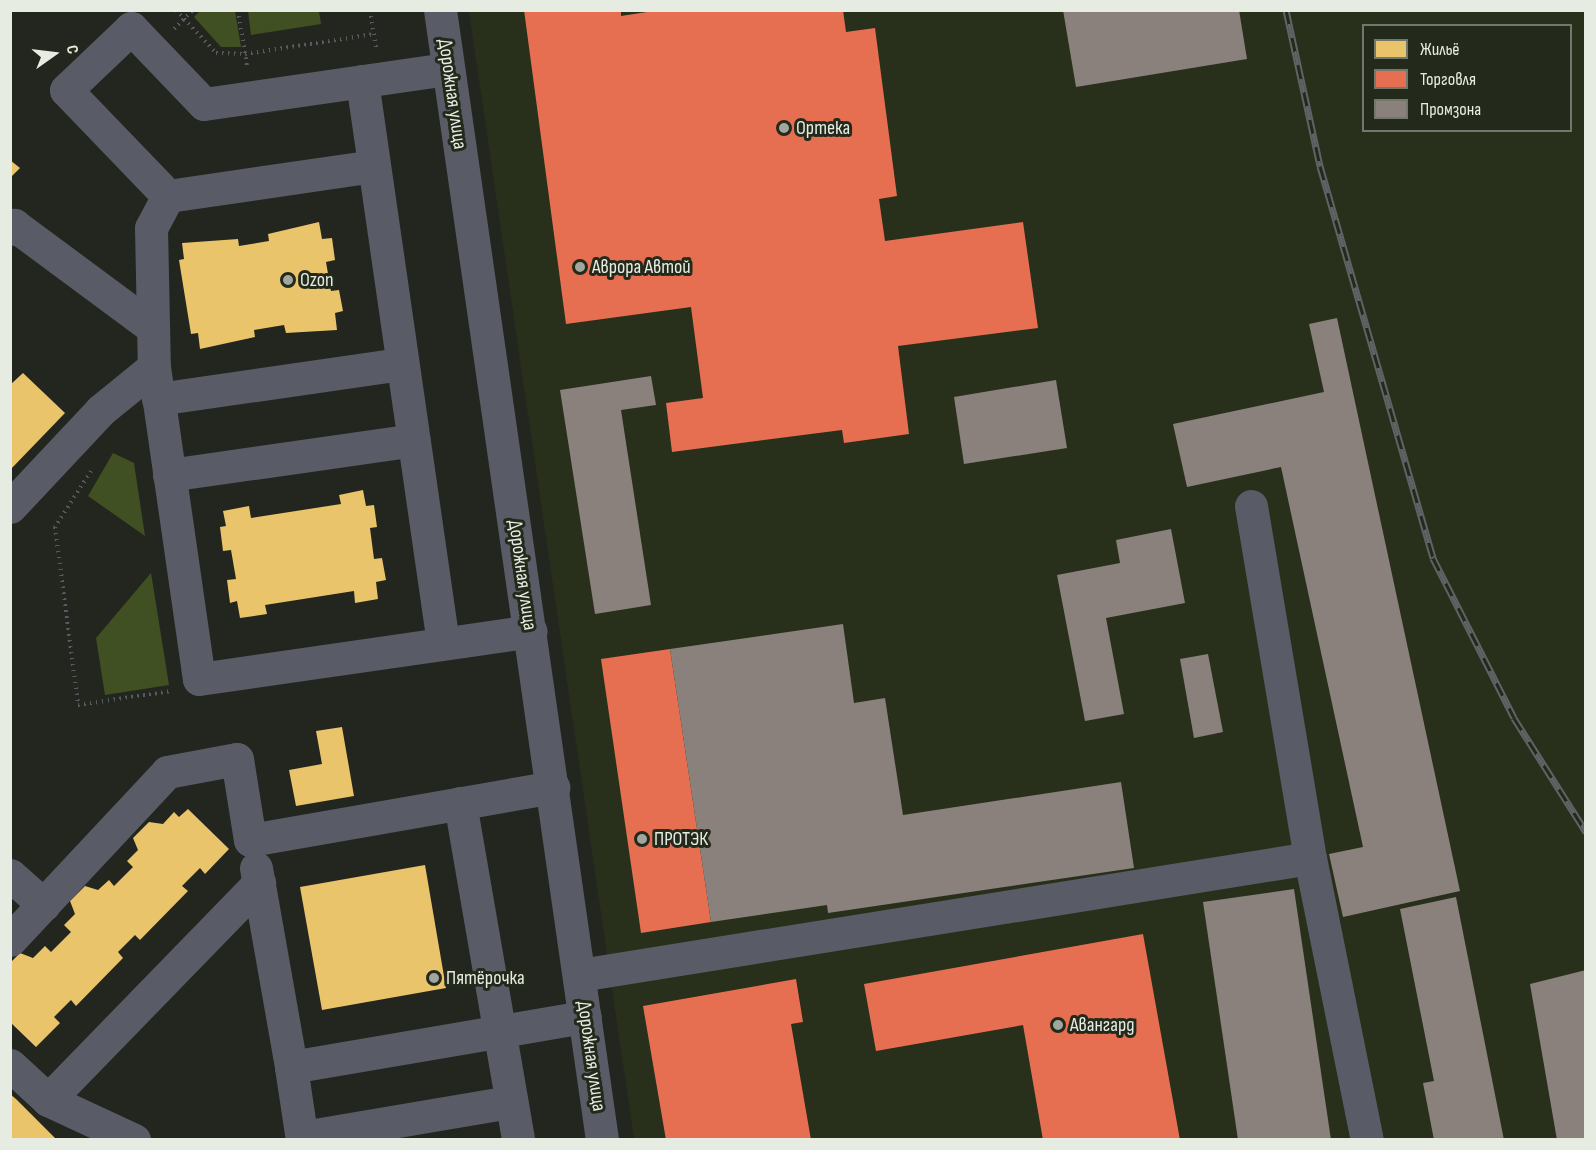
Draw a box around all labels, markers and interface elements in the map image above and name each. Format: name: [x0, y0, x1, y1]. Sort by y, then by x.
north arrow: [24, 24, 84, 84]
legend: [1362, 24, 1572, 132]
street label: Дорожная улица: [432, 37, 472, 151]
text: Жильё: [1420, 39, 1460, 60]
text: С: [62, 43, 82, 56]
text: Торговля: [1420, 69, 1476, 90]
text: Промзона: [1420, 99, 1481, 120]
place label: Ортека: [796, 116, 850, 140]
marker: Ортека: [777, 121, 791, 135]
place label: Аврора Автой: [592, 255, 691, 279]
marker: Аврора Автой: [573, 260, 587, 274]
place label: Ozon: [300, 268, 334, 292]
marker: Ozon: [281, 273, 295, 287]
street label: Дорожная улица: [502, 518, 542, 632]
place label: ПРОТЭК: [654, 827, 708, 851]
marker: ПРОТЭК: [635, 832, 649, 846]
place label: Пятёрочка: [446, 966, 525, 990]
marker: Пятёрочка: [427, 971, 441, 985]
street label: Дорожная улица: [571, 999, 611, 1113]
place label: Авангард: [1070, 1013, 1134, 1037]
marker: Авангард: [1051, 1018, 1065, 1032]

